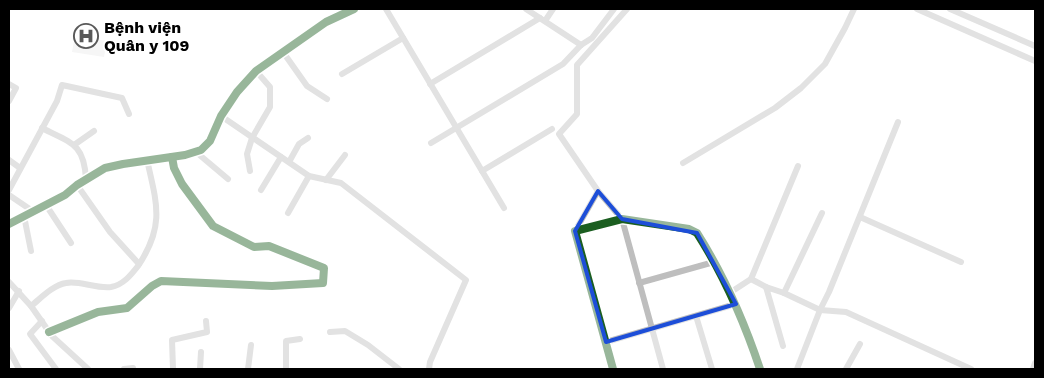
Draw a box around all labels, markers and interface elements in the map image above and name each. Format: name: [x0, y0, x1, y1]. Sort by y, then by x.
place label: Bệnh viện Quân y 109: [104, 18, 190, 55]
hospital icon: Bệnh viện Quân y 109: [73, 23, 99, 49]

